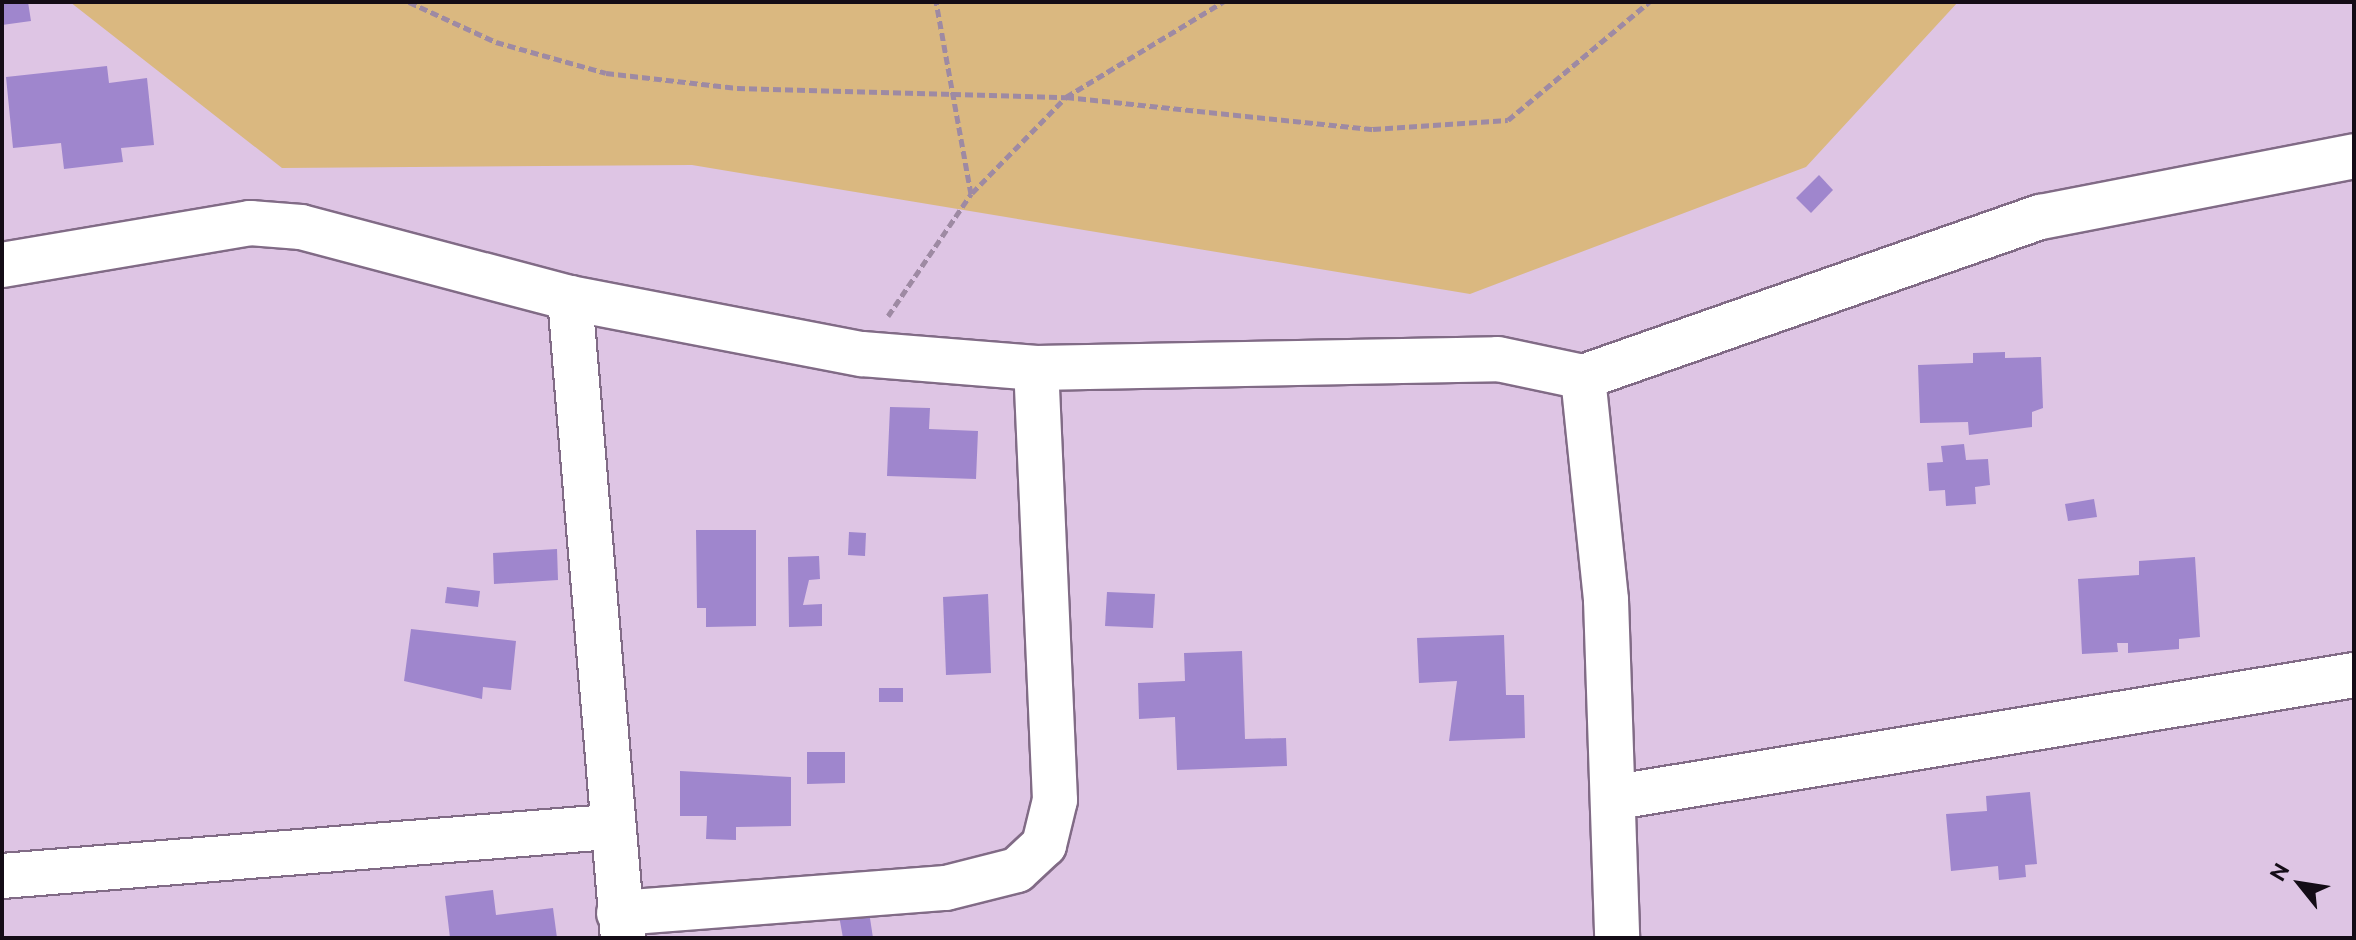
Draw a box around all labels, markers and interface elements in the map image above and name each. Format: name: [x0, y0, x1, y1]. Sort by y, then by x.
north arrow: [2260, 844, 2340, 924]
text: N: [2264, 858, 2294, 885]

